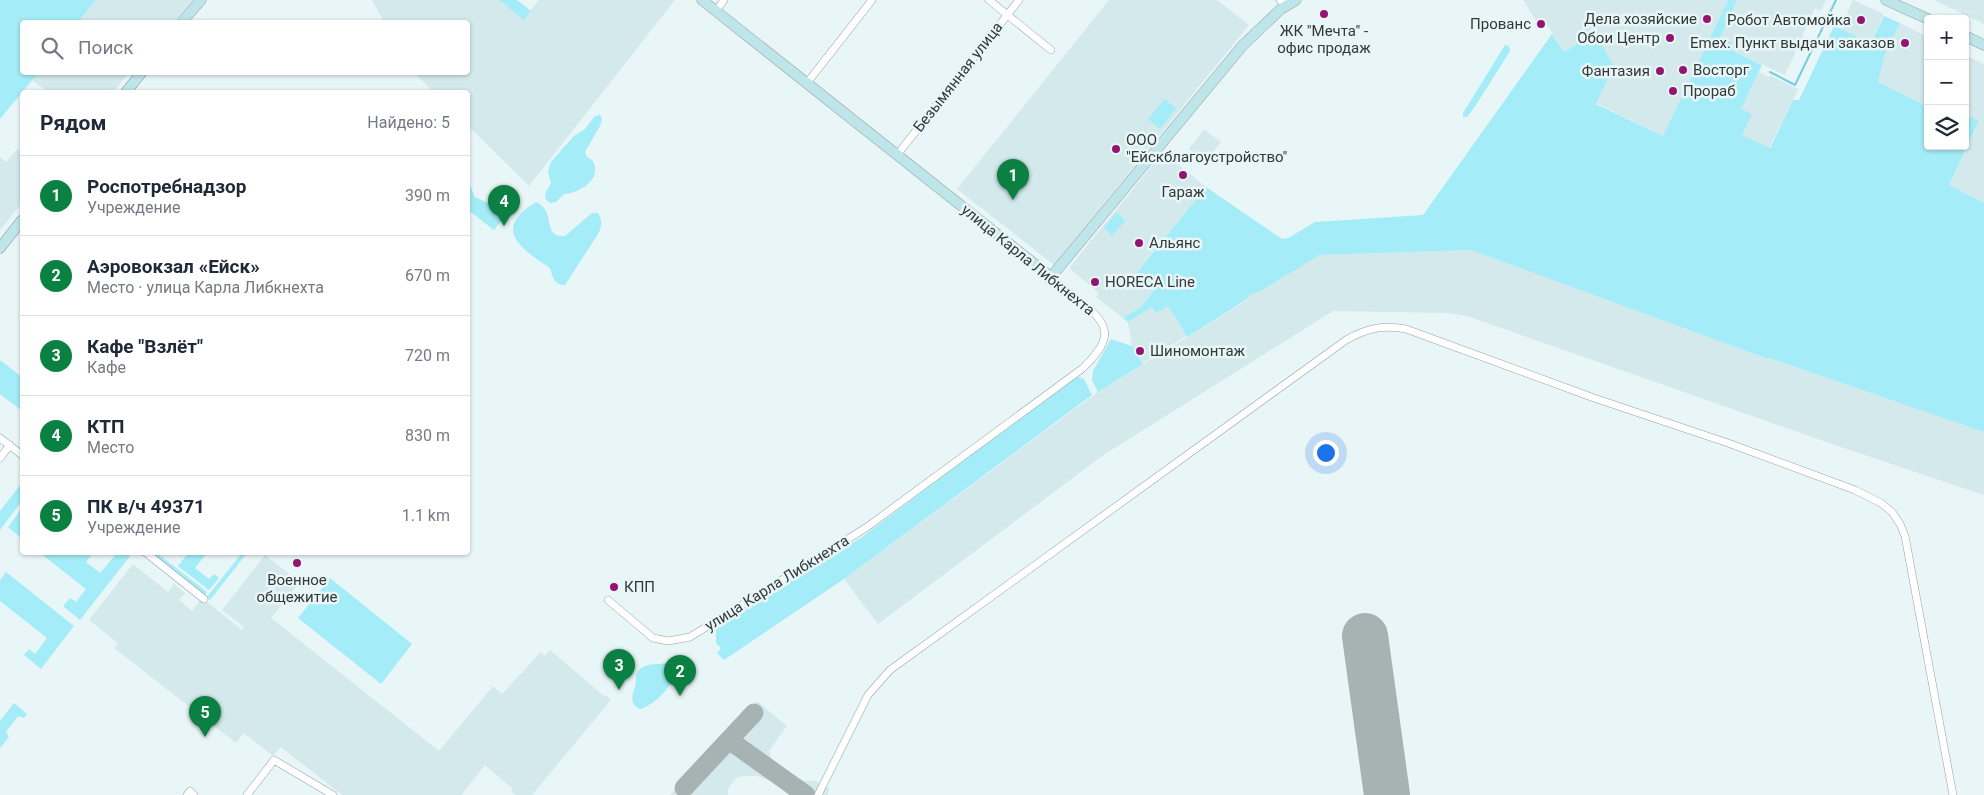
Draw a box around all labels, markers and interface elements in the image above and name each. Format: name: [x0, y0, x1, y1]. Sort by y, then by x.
marker: ЖК "Мечта" - офис продаж: [1318, 8, 1330, 20]
place label: Дела хозяйские: [1584, 10, 1697, 28]
place label: Робот Автомойка: [1727, 11, 1851, 29]
marker: Дела хозяйские: [1701, 13, 1713, 25]
marker: Робот Автомойка: [1855, 14, 1867, 26]
place label: Прованс: [1470, 15, 1531, 33]
map controls: [1924, 15, 1969, 150]
button: +: [1924, 15, 1969, 60]
street label: Безымянная улица: [909, 18, 1007, 136]
marker: Прованс: [1535, 18, 1547, 30]
search box: [20, 20, 470, 75]
place label: ЖК "Мечта" - офис продаж: [1277, 22, 1371, 57]
place label: Обои Центр: [1577, 29, 1660, 47]
marker: Обои Центр: [1664, 32, 1676, 44]
icon: search: [38, 34, 66, 62]
place label: Emex. Пункт выдачи заказов: [1690, 34, 1895, 52]
text: Поиск: [78, 36, 134, 59]
marker: Emex. Пункт выдачи заказов: [1899, 37, 1911, 49]
button: −: [1924, 60, 1969, 105]
place label: Восторг: [1693, 61, 1750, 79]
place label: Фантазия: [1582, 62, 1650, 80]
marker: Восторг: [1677, 64, 1689, 76]
marker: Фантазия: [1654, 65, 1666, 77]
place label: Прораб: [1683, 82, 1736, 100]
marker: Прораб: [1667, 85, 1679, 97]
button: layers: [1924, 105, 1969, 150]
text: Рядом: [40, 111, 106, 135]
text: Найдено: 5: [367, 113, 450, 132]
place label: ООО "Ейскблагоустройство": [1126, 131, 1288, 166]
marker: ООО "Ейскблагоустройство": [1110, 143, 1122, 155]
pin: 1: [997, 159, 1029, 200]
marker: Гараж: [1177, 169, 1189, 181]
text: Роспотребнадзор: [87, 175, 246, 198]
place label: Гараж: [1161, 183, 1205, 201]
pin: 4: [488, 185, 520, 226]
text: 1: [51, 186, 61, 205]
text: 390 m: [405, 186, 450, 205]
text: Учреждение: [87, 198, 180, 217]
street label: улица Карла Либкнехта: [958, 201, 1098, 319]
place label: Альянс: [1149, 234, 1201, 252]
marker: Альянс: [1133, 237, 1145, 249]
text: Аэровокзал «Ейск»: [87, 255, 260, 278]
text: 2: [51, 266, 61, 285]
text: 670 m: [405, 266, 450, 285]
place label: HORECA Line: [1105, 273, 1195, 291]
marker: HORECA Line: [1089, 276, 1101, 288]
text: Место · улица Карла Либкнехта: [87, 278, 324, 297]
text: Кафе "Взлёт": [87, 335, 203, 358]
place label: Шиномонтаж: [1150, 342, 1246, 360]
marker: Шиномонтаж: [1134, 345, 1146, 357]
text: 3: [51, 346, 61, 365]
text: 720 m: [405, 346, 450, 365]
text: Кафе: [87, 358, 126, 377]
text: КТП: [87, 415, 124, 438]
text: 4: [51, 426, 61, 445]
text: 830 m: [405, 426, 450, 445]
text: Место: [87, 438, 134, 457]
your location: [1313, 440, 1339, 466]
text: ПК в/ч 49371: [87, 495, 205, 518]
text: 5: [51, 506, 61, 525]
text: 1.1 km: [402, 506, 450, 525]
text: Учреждение: [87, 518, 180, 537]
street label: улица Карла Либкнехта: [702, 531, 852, 635]
marker: Военное общежитие: [291, 557, 303, 569]
place label: Военное общежитие: [256, 571, 338, 606]
place label: КПП: [624, 578, 655, 596]
marker: КПП: [608, 581, 620, 593]
pin: 3: [603, 649, 635, 690]
pin: 2: [664, 655, 696, 696]
pin: 5: [189, 696, 221, 737]

